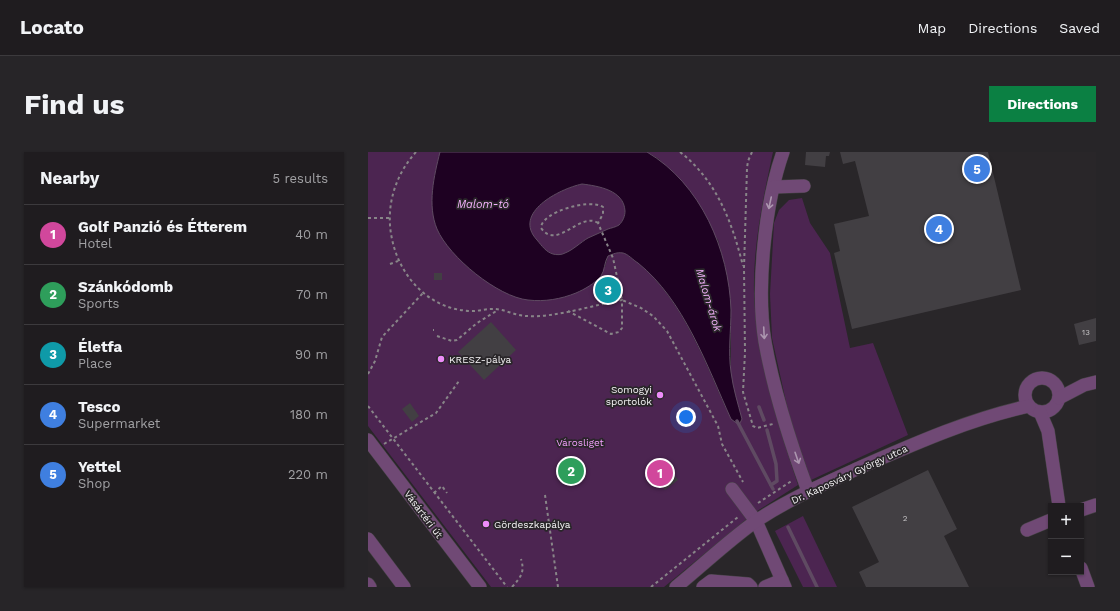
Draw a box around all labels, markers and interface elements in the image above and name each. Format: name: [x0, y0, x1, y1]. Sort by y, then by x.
text: Locato: [20, 16, 84, 39]
text: Map: [918, 20, 946, 36]
text: Directions: [968, 20, 1037, 36]
text: Saved: [1059, 20, 1100, 36]
button: Directions: [989, 86, 1096, 122]
text: Find us: [24, 88, 124, 121]
pin: 5: [964, 154, 990, 184]
text: Nearby: [40, 168, 99, 188]
text: 5 results: [273, 171, 328, 186]
one-way arrow: [766, 197, 774, 210]
water label: Malom-tó: [457, 198, 509, 211]
pin: 4: [926, 214, 952, 244]
text: Golf Panzió és Étterem: [78, 218, 247, 236]
text: 1: [50, 227, 56, 242]
text: 40 m: [295, 227, 328, 242]
text: Hotel: [78, 236, 112, 251]
water label: Malom-árok: [693, 267, 725, 334]
pin: 3: [595, 275, 621, 305]
text: Szánkódomb: [78, 278, 173, 296]
text: 2: [49, 287, 57, 302]
text: 70 m: [296, 287, 328, 302]
text: Sports: [78, 296, 119, 311]
one-way arrow: [760, 326, 768, 339]
house number: 13: [1082, 328, 1090, 337]
text: Életfa: [78, 338, 122, 356]
text: 3: [49, 347, 57, 362]
text: 90 m: [295, 347, 328, 362]
marker: KRESZ-pálya: [436, 354, 446, 364]
place label: KRESZ-pálya: [449, 354, 512, 365]
text: Place: [78, 356, 112, 371]
place label: Somogyi sportolók: [606, 384, 652, 407]
marker: Somogyi sportolók: [655, 390, 665, 400]
text: Tesco: [78, 398, 121, 416]
text: 4: [49, 407, 57, 422]
text: 180 m: [290, 407, 328, 422]
your location: [676, 407, 696, 427]
text: Supermarket: [78, 416, 160, 431]
park label: Városliget: [556, 437, 605, 448]
street label: Dr. Kaposváry György utca: [790, 443, 909, 506]
one-way arrow: [793, 452, 801, 464]
pin: 2: [558, 456, 584, 486]
text: Yettel: [78, 458, 121, 476]
pin: 1: [647, 458, 673, 488]
text: 5: [49, 467, 57, 482]
text: 220 m: [288, 467, 328, 482]
text: Shop: [78, 476, 110, 491]
street label: Vásártéri út: [402, 488, 446, 541]
map controls: [1048, 503, 1084, 575]
button: +: [1048, 503, 1084, 539]
house number: 2: [903, 514, 908, 523]
marker: Gördeszkapálya: [481, 519, 491, 529]
place label: Gördeszkapálya: [494, 519, 571, 530]
button: −: [1048, 539, 1084, 575]

